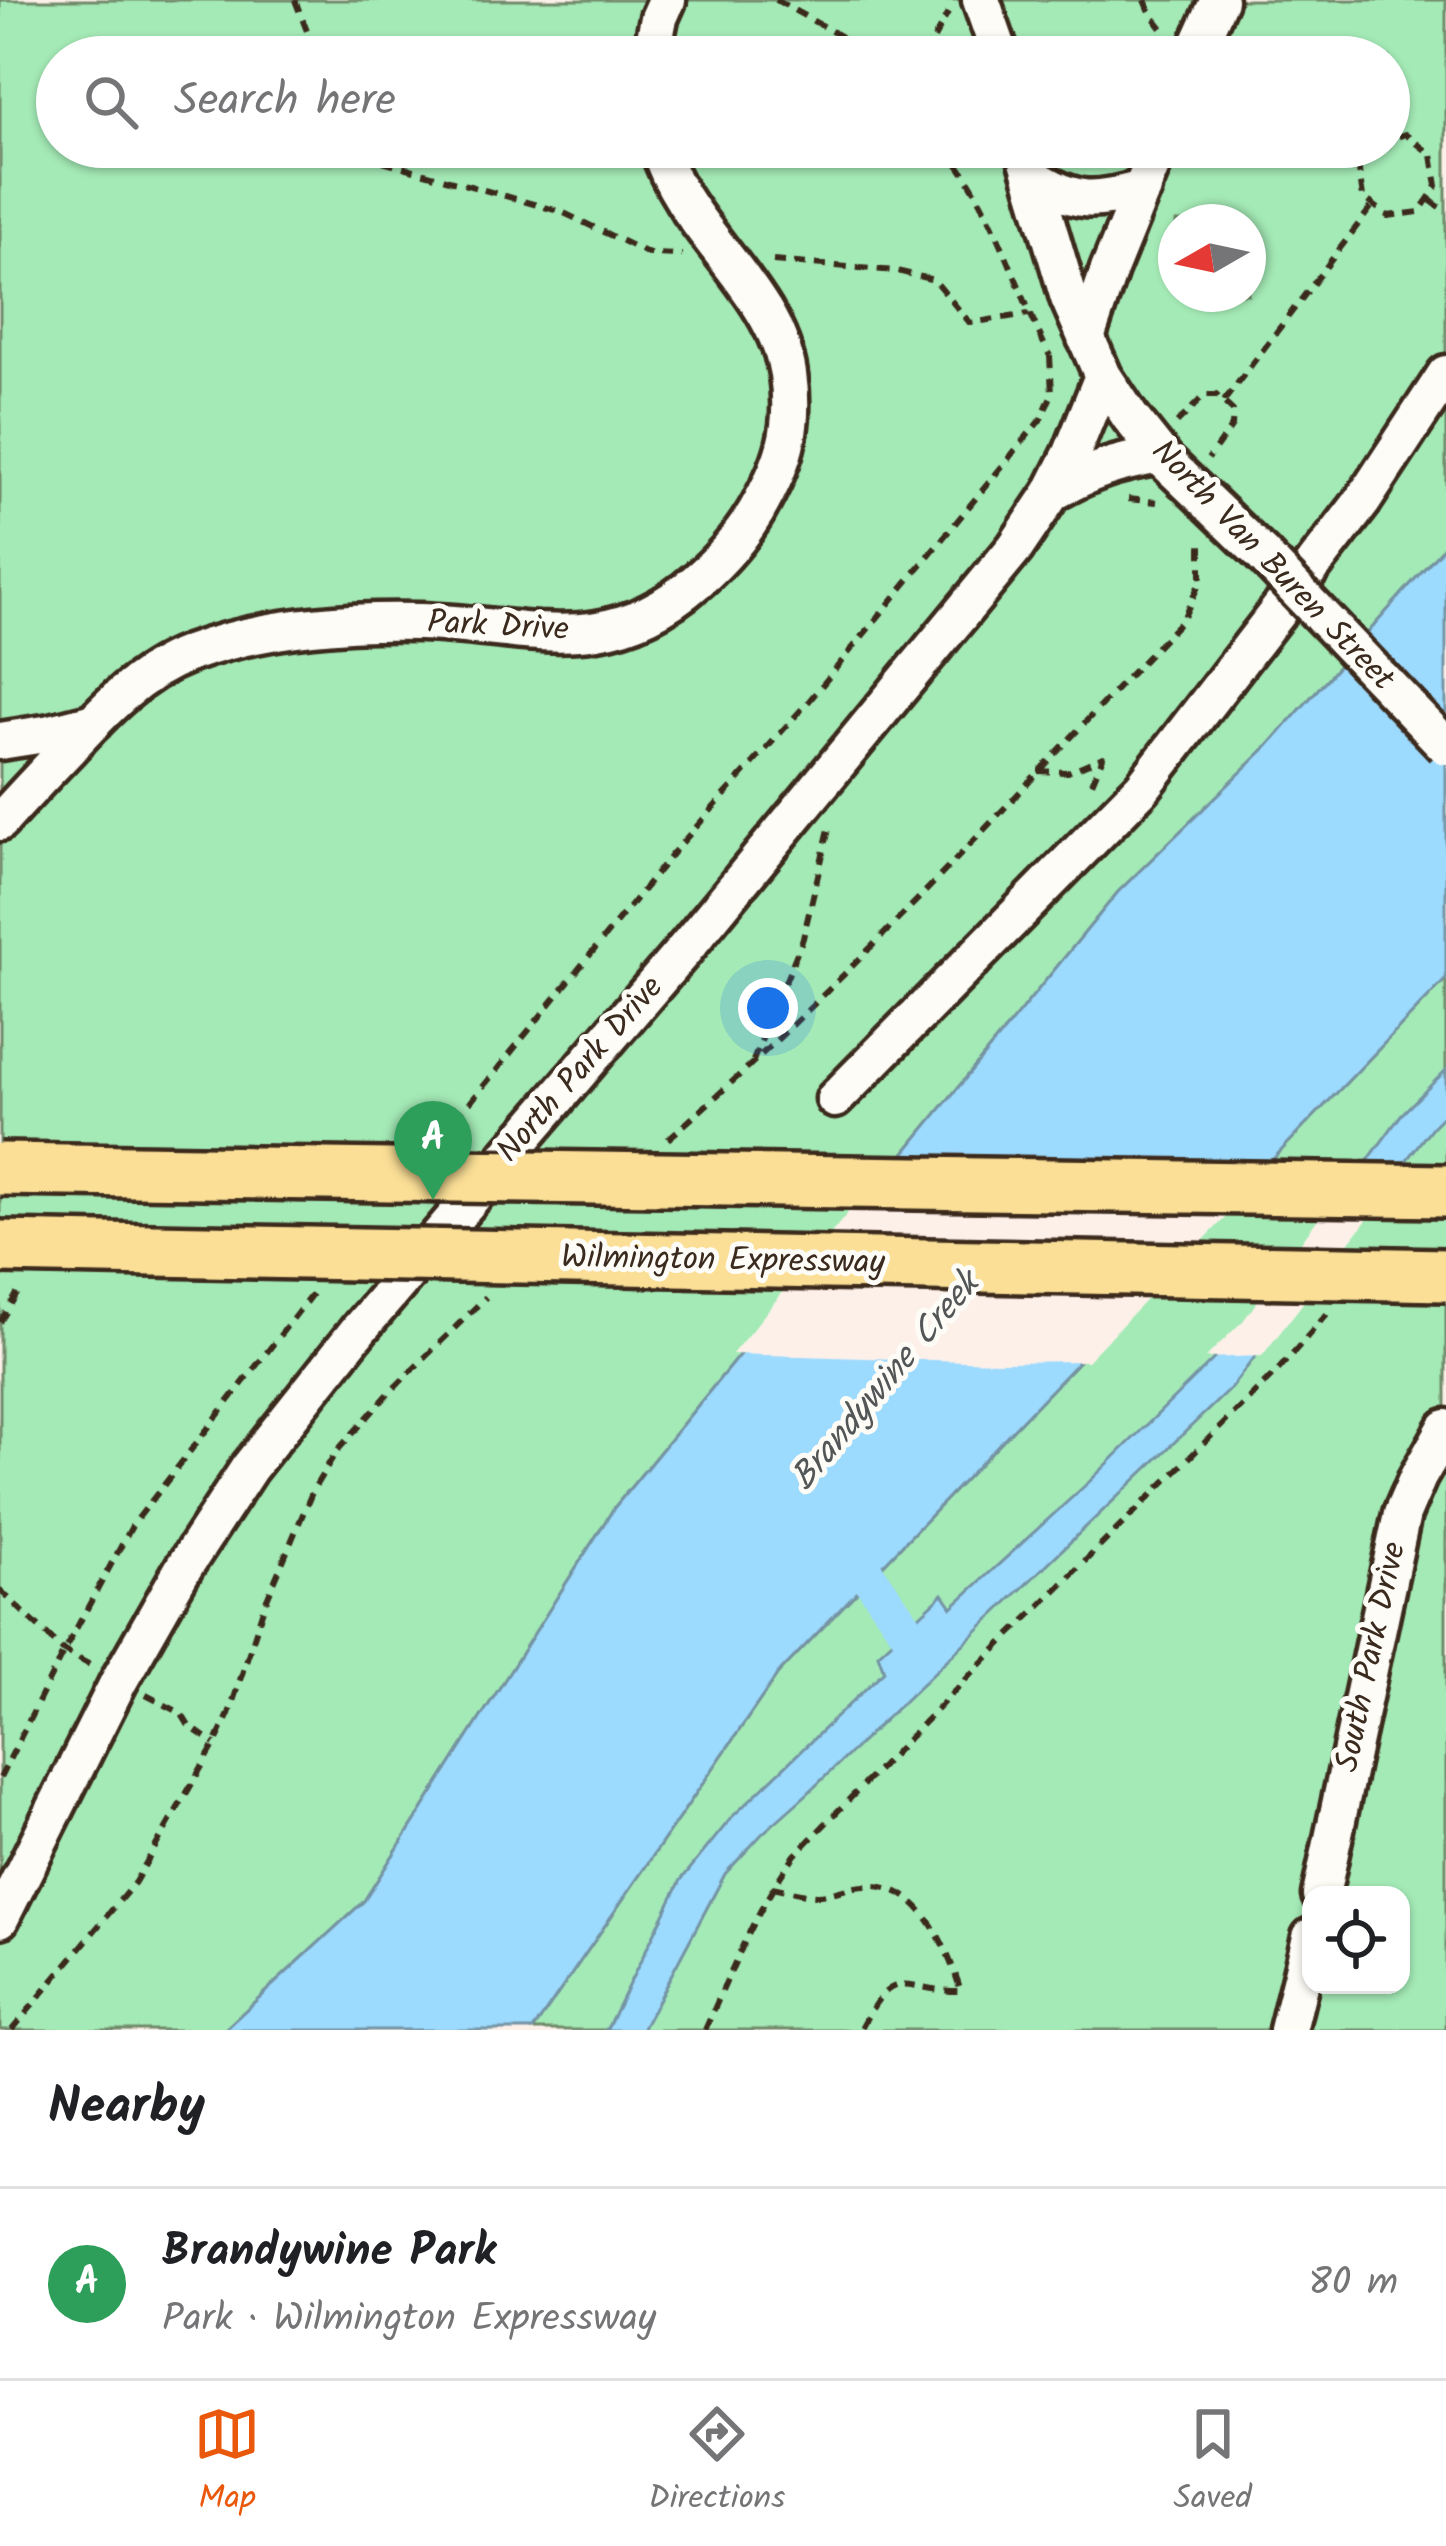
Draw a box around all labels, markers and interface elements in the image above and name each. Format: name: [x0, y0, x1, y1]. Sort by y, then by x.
search box: [36, 36, 1410, 168]
text: Search here: [174, 66, 396, 138]
icon: search: [78, 69, 144, 135]
north arrow: [1158, 204, 1266, 312]
street label: North Van Buren Street: [1137, 428, 1408, 705]
street label: Park Drive: [426, 597, 570, 657]
street label: North Park Drive: [484, 964, 678, 1176]
your location: [738, 978, 798, 1038]
pin: A: [394, 1101, 472, 1200]
street label: Wilmington Expressway: [561, 1232, 886, 1290]
water label: Brandywine Creek: [777, 1256, 998, 1504]
street label: South Park Drive: [1322, 1537, 1422, 1777]
map controls: [1302, 1886, 1410, 1994]
button: locate: [1302, 1886, 1410, 1994]
text: Nearby: [48, 2068, 205, 2149]
text: Brandywine Park: [162, 2217, 496, 2289]
text: A: [75, 2253, 99, 2315]
text: 80 m: [1308, 2253, 1398, 2315]
text: Park · Wilmington Expressway: [162, 2289, 656, 2351]
tab: Map: [194, 2401, 260, 2526]
tab: Directions: [648, 2401, 785, 2526]
tab: Saved: [1174, 2401, 1252, 2526]

